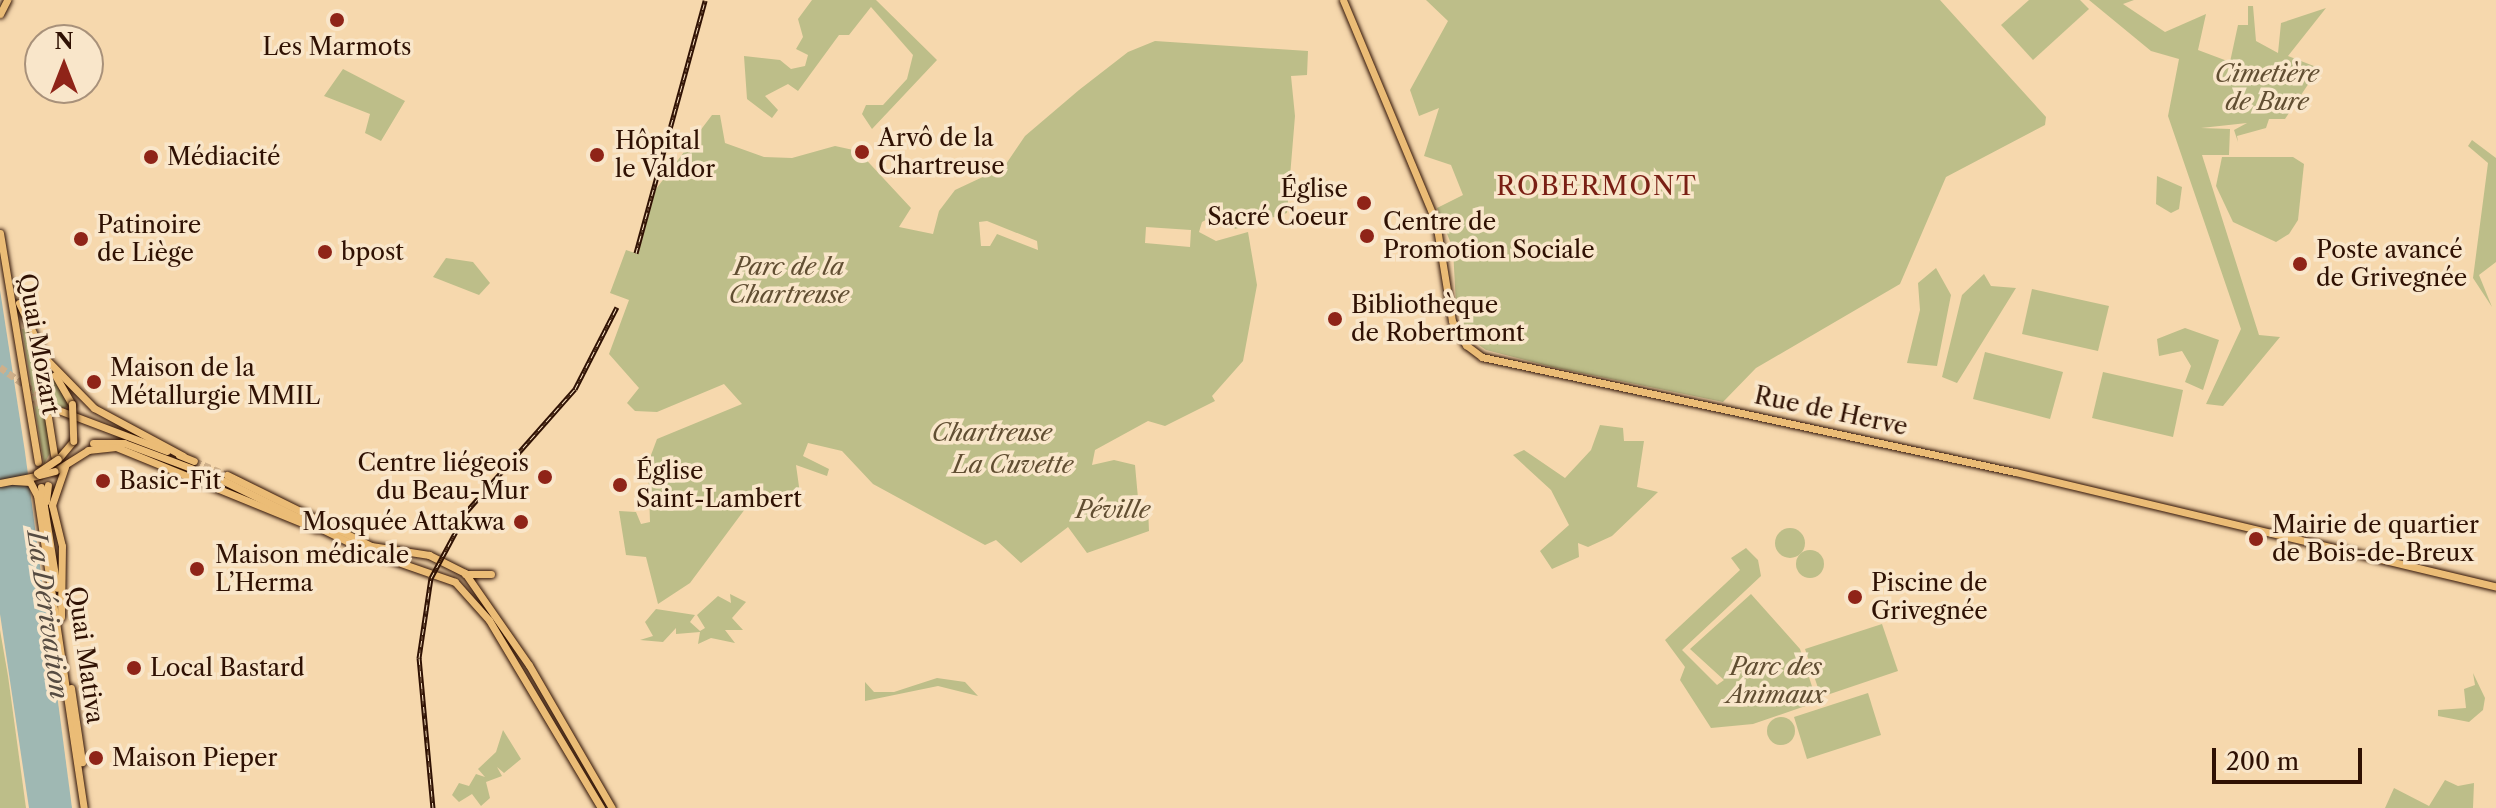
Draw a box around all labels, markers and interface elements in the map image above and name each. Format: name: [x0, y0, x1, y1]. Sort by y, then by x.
marker: Les Marmots: [328, 11, 346, 29]
north arrow: [24, 24, 104, 104]
text: N: [54, 28, 74, 55]
place label: Les Marmots: [263, 33, 411, 61]
park label: Cimetière de Bure: [2215, 60, 2319, 116]
place label: Arvô de la Chartreuse: [878, 124, 1005, 180]
place label: Hôpital le Valdor: [615, 127, 716, 183]
place label: Médiacité: [167, 143, 281, 171]
marker: Arvô de la Chartreuse: [853, 143, 871, 161]
marker: Hôpital le Valdor: [586, 144, 608, 166]
marker: Médiacité: [142, 148, 160, 166]
district label: ROBERMONT: [1496, 171, 1698, 203]
place label: Église Sacré Coeur: [1207, 175, 1348, 231]
marker: Église Sacré Coeur: [1355, 194, 1373, 212]
place label: Centre de Promotion Sociale: [1383, 208, 1595, 264]
place label: Patinoire de Liège: [97, 211, 201, 267]
marker: Centre de Promotion Sociale: [1358, 227, 1376, 245]
marker: Patinoire de Liège: [72, 230, 90, 248]
place label: Poste avancé de Grivegnée: [2316, 236, 2467, 292]
place label: bpost: [341, 238, 404, 266]
marker: bpost: [316, 243, 334, 261]
park label: Parc de la Chartreuse: [729, 253, 849, 309]
marker: Poste avancé de Grivegnée: [2291, 255, 2309, 273]
street label: Quai Mozart: [12, 271, 66, 417]
place label: Bibliothèque de Robertmont: [1351, 291, 1525, 347]
marker: Bibliothèque de Robertmont: [1326, 310, 1344, 328]
place label: Maison de la Métallurgie MMIL: [110, 354, 320, 410]
marker: Maison de la Métallurgie MMIL: [85, 373, 103, 391]
street label: Rue de Herve: [1752, 381, 1910, 441]
park label: Chartreuse: [932, 419, 1052, 447]
place label: Centre liégeois du Beau-Mur: [358, 449, 529, 505]
park label: La Cuvette: [953, 451, 1073, 479]
place label: Église Saint-Lambert: [636, 457, 802, 513]
place label: Basic-Fit: [119, 467, 221, 495]
marker: Centre liégeois du Beau-Mur: [536, 468, 554, 486]
marker: Basic-Fit: [94, 472, 112, 490]
marker: Église Saint-Lambert: [611, 476, 629, 494]
park label: Péville: [1076, 496, 1150, 524]
place label: Mosquée Attakwa: [301, 508, 505, 536]
place label: Mairie de quartier de Bois-de-Breux: [2272, 511, 2479, 567]
marker: Mosquée Attakwa: [512, 513, 530, 531]
water label: La Dérivation: [20, 529, 74, 701]
marker: Mairie de quartier de Bois-de-Breux: [2247, 530, 2265, 548]
place label: Maison médicale L’Herma: [215, 541, 409, 597]
marker: Maison médicale L’Herma: [186, 558, 208, 580]
place label: Piscine de Grivegnée: [1871, 569, 1988, 625]
street label: Quai Mativa: [62, 585, 110, 725]
marker: Piscine de Grivegnée: [1846, 588, 1864, 606]
park label: Parc des Animaux: [1726, 653, 1826, 709]
place label: Local Bastard: [150, 654, 304, 682]
marker: Local Bastard: [125, 659, 143, 677]
scale bar: [2216, 732, 2366, 782]
place label: Maison Pieper: [112, 744, 278, 772]
text: 200 m: [2226, 747, 2299, 776]
marker: Maison Pieper: [87, 749, 105, 767]

